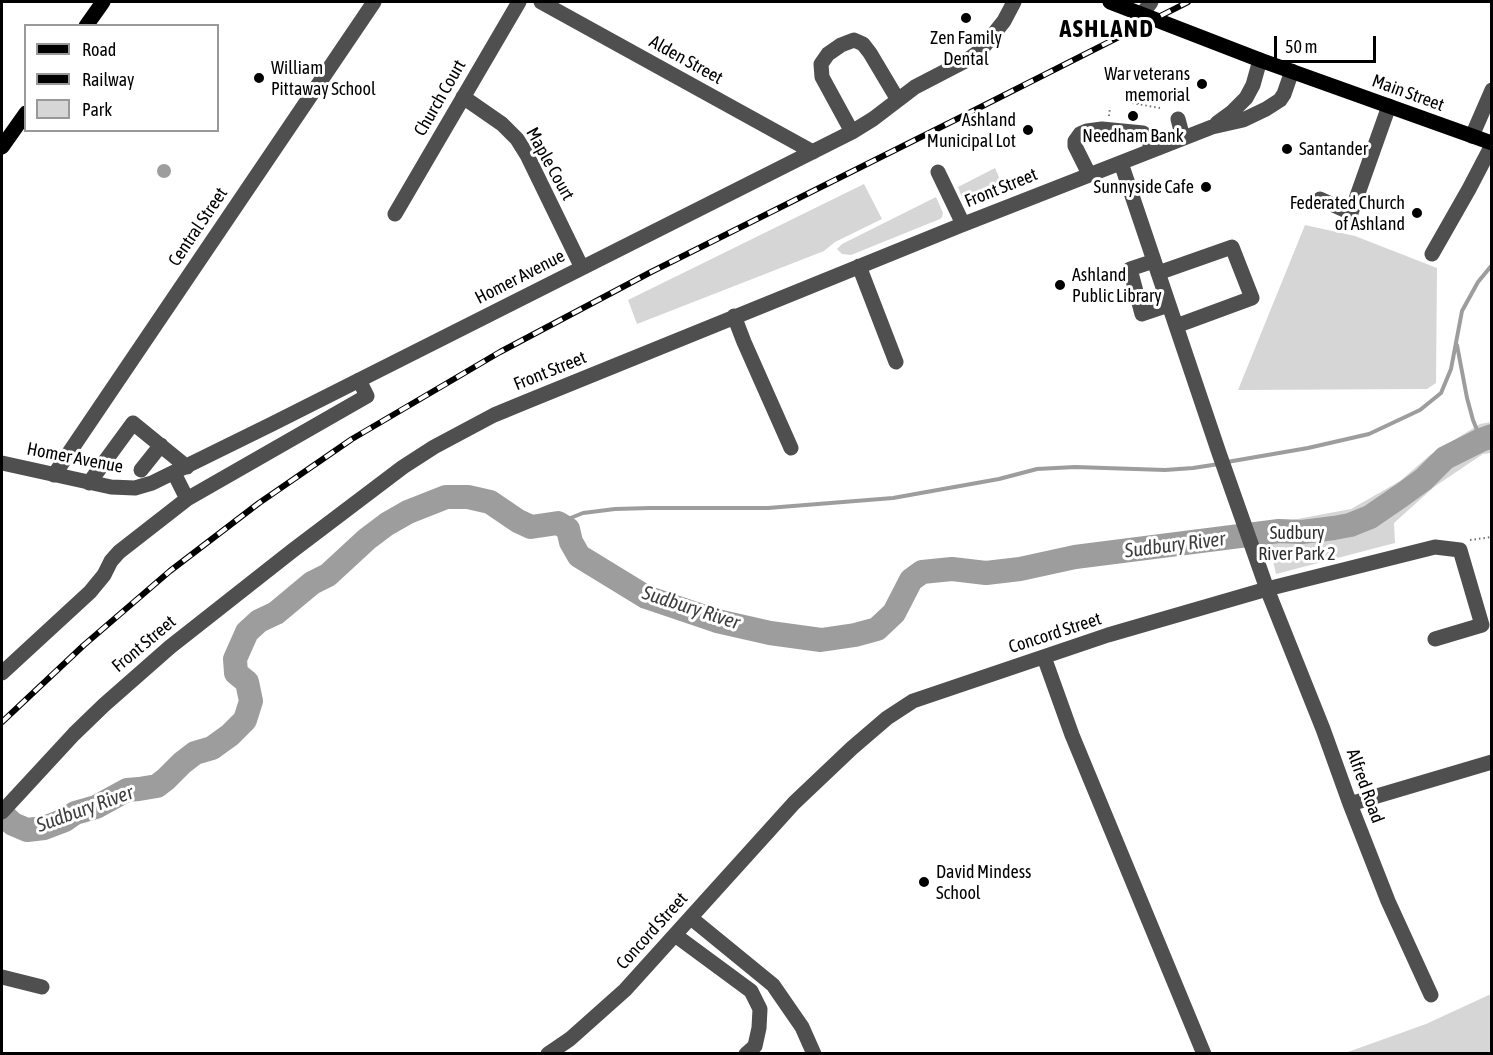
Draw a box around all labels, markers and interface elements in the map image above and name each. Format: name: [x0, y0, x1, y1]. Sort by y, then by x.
marker: Zen Family Dental: [959, 11, 973, 25]
district label: ASHLAND: [1060, 15, 1154, 43]
legend: [24, 24, 219, 132]
scale bar: [1277, 24, 1379, 62]
place label: Zen Family Dental: [930, 27, 1002, 70]
street label: Alden Street: [645, 31, 727, 89]
text: 50 m: [1285, 36, 1317, 57]
text: Road: [82, 39, 116, 60]
street label: Church Court: [410, 56, 470, 140]
place label: William Pittaway School: [271, 57, 376, 100]
place label: War veterans memorial: [1104, 63, 1190, 106]
text: Railway: [82, 69, 134, 90]
street label: Main Street: [1369, 70, 1447, 116]
marker: William Pittaway School: [252, 71, 266, 85]
marker: War veterans memorial: [1195, 77, 1209, 91]
text: Park: [82, 99, 112, 120]
place label: Ashland Municipal Lot: [927, 109, 1016, 152]
marker: Needham Bank: [1126, 109, 1140, 123]
marker: Ashland Municipal Lot: [1021, 123, 1035, 137]
street label: Maple Court: [521, 124, 579, 204]
place label: Needham Bank: [1082, 125, 1184, 147]
place label: Santander: [1299, 138, 1368, 160]
marker: Santander: [1280, 142, 1294, 156]
street label: Front Street: [961, 164, 1041, 212]
place label: Sunnyside Cafe: [1094, 176, 1194, 198]
marker: Sunnyside Cafe: [1199, 180, 1213, 194]
street label: Central Street: [164, 184, 232, 270]
place label: Federated Church of Ashland: [1290, 192, 1405, 234]
marker: Federated Church of Ashland: [1410, 206, 1424, 220]
street label: Homer Avenue: [472, 245, 568, 309]
place label: Ashland Public Library: [1072, 264, 1162, 306]
marker: Ashland Public Library: [1053, 278, 1067, 292]
street label: Front Street: [510, 347, 590, 395]
street label: Homer Avenue: [25, 438, 125, 478]
park label: Sudbury River Park 2: [1258, 522, 1336, 564]
water label: Sudbury River: [1123, 527, 1227, 563]
water label: Sudbury River: [639, 581, 743, 635]
street label: Concord Street: [1006, 608, 1104, 658]
street label: Front Street: [108, 611, 180, 677]
street label: Alfred Road: [1342, 746, 1388, 826]
water label: Sudbury River: [33, 780, 137, 838]
place label: David Mindess School: [936, 861, 1031, 904]
marker: David Mindess School: [917, 875, 931, 889]
street label: Concord Street: [612, 888, 692, 974]

